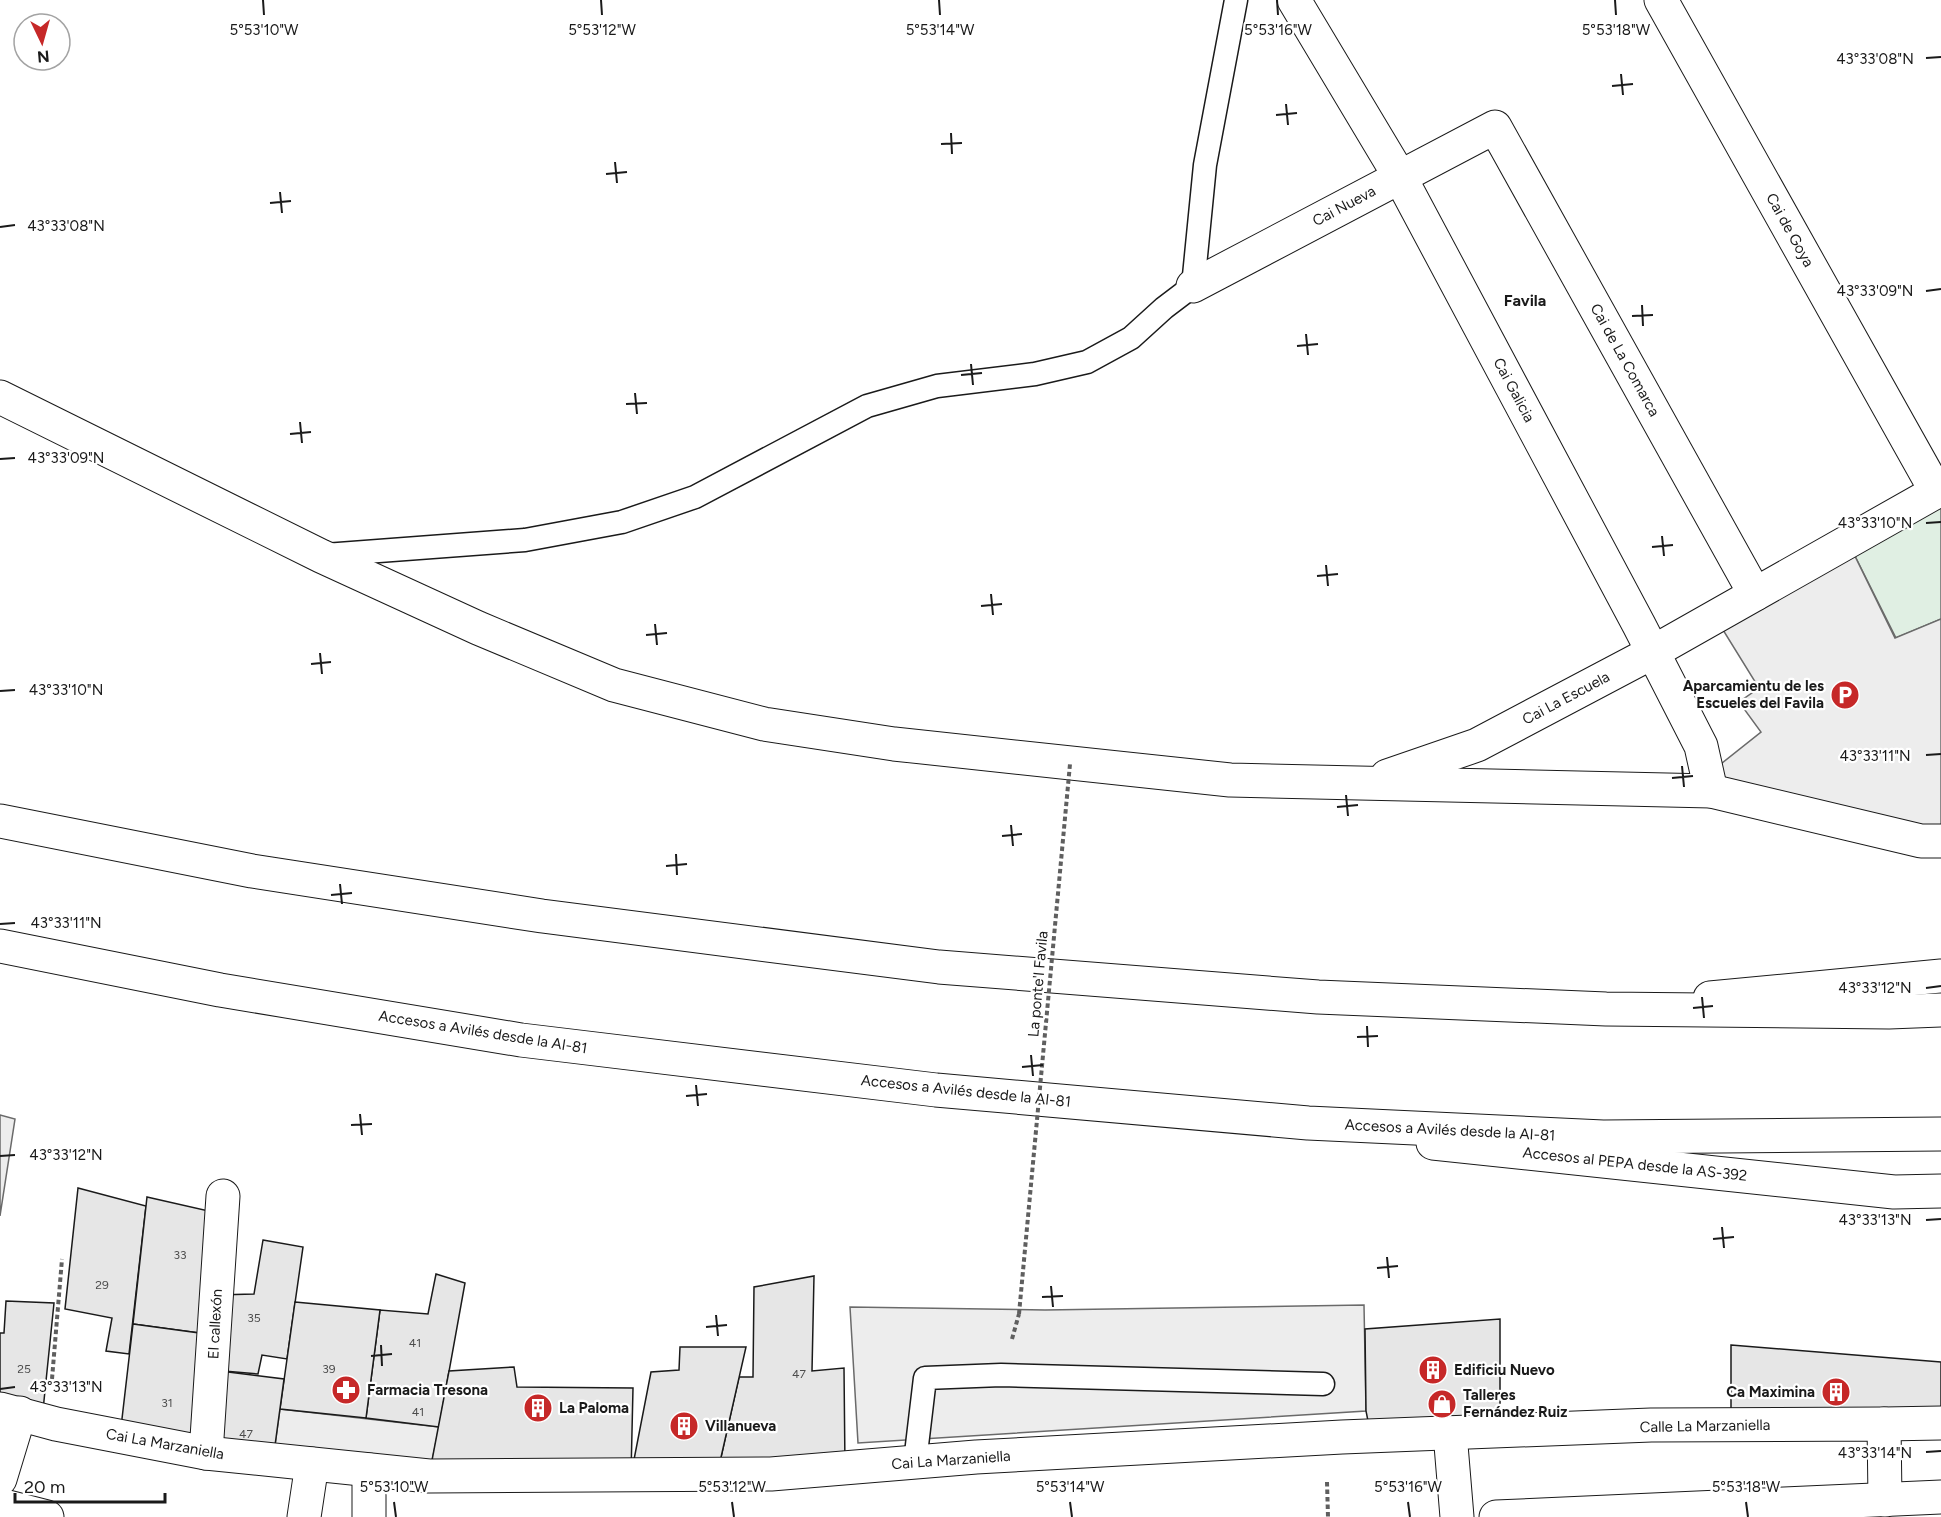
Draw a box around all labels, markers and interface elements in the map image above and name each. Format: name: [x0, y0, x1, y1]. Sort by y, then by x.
north arrow: [12, 12, 72, 72]
text: 5°53'10"W: [230, 21, 299, 39]
text: 5°53'12"W: [568, 21, 636, 39]
text: 5°53'14"W: [906, 21, 975, 39]
text: 5°53'16"W: [1244, 21, 1313, 39]
text: 5°53'18"W: [1582, 21, 1651, 39]
text: N: [36, 46, 50, 66]
text: 43°33'08"N: [1836, 50, 1914, 68]
street label: Cai Nueva: [1309, 182, 1379, 230]
street label: Cai de Goya: [1762, 190, 1818, 270]
text: 43°33'08"N: [27, 217, 105, 235]
text: 43°33'09"N: [1837, 282, 1913, 300]
district label: Favila: [1504, 291, 1546, 310]
street label: Cai de La Comarca: [1587, 300, 1663, 420]
street label: Cai Galicia: [1489, 355, 1539, 425]
text: 43°33'09"N: [28, 449, 104, 467]
text: 43°33'10"N: [1838, 514, 1912, 532]
street label: Cai La Escuela: [1519, 667, 1613, 729]
place label: Aparcamientu de les Escueles del Favila: [1683, 677, 1824, 712]
parking icon: Aparcamientu de les Escueles del Favila: [1829, 679, 1861, 711]
text: 43°33'10"N: [29, 681, 103, 699]
text: 43°33'11"N: [1839, 747, 1911, 765]
text: 43°33'11"N: [30, 914, 102, 932]
street label: La ponte'l Favila: [1024, 930, 1052, 1038]
text: 43°33'12"N: [1838, 979, 1912, 997]
street label: Accesos a Avilés desde la AI-81: [377, 1007, 589, 1057]
street label: Accesos a Avilés desde la AI-81: [860, 1071, 1072, 1111]
street label: Accesos a Avilés desde la AI-81: [1344, 1115, 1556, 1145]
street label: Accesos al PEPA desde la AS-392: [1522, 1143, 1748, 1185]
text: 43°33'12"N: [29, 1146, 103, 1164]
text: 43°33'13"N: [1838, 1211, 1912, 1229]
house number: 33: [173, 1248, 187, 1262]
house number: 29: [95, 1278, 109, 1292]
street label: El callexón: [204, 1288, 226, 1360]
house number: 35: [247, 1311, 261, 1325]
house number: 41: [409, 1336, 421, 1350]
building icon: Edificiu Nuevo: [1417, 1354, 1449, 1386]
place label: Edificiu Nuevo: [1454, 1361, 1555, 1379]
house number: 25: [17, 1362, 31, 1376]
house number: 39: [322, 1362, 336, 1376]
house number: 47: [792, 1367, 806, 1381]
pharmacy icon: Farmacia Tresona: [330, 1374, 362, 1406]
building icon: Ca Maximina: [1820, 1376, 1852, 1408]
text: 43°33'13"N: [29, 1378, 103, 1396]
place label: Farmacia Tresona: [367, 1381, 488, 1399]
place label: Ca Maximina: [1726, 1383, 1815, 1401]
place label: Talleres Fernández Ruiz: [1463, 1386, 1567, 1421]
shop icon: Talleres Fernández Ruiz: [1426, 1388, 1458, 1420]
building icon: La Paloma: [522, 1392, 554, 1424]
house number: 31: [161, 1396, 173, 1410]
place label: La Paloma: [559, 1399, 629, 1417]
house number: 41: [412, 1405, 424, 1419]
building icon: Villanueva: [668, 1410, 700, 1442]
street label: Calle La Marzaniella: [1639, 1416, 1771, 1436]
place label: Villanueva: [705, 1417, 776, 1435]
street label: Cai La Marzaniella: [105, 1425, 225, 1463]
house number: 47: [239, 1427, 253, 1441]
text: 43°33'14"N: [1838, 1444, 1912, 1462]
street label: Cai La Marzaniella: [891, 1447, 1011, 1473]
scale bar: [15, 1466, 165, 1504]
text: 20 m: [24, 1476, 65, 1498]
text: 5°53'10"W: [360, 1478, 429, 1496]
text: 5°53'12"W: [698, 1478, 766, 1496]
text: 5°53'14"W: [1036, 1478, 1105, 1496]
text: 5°53'16"W: [1374, 1478, 1443, 1496]
text: 5°53'18"W: [1712, 1478, 1781, 1496]

